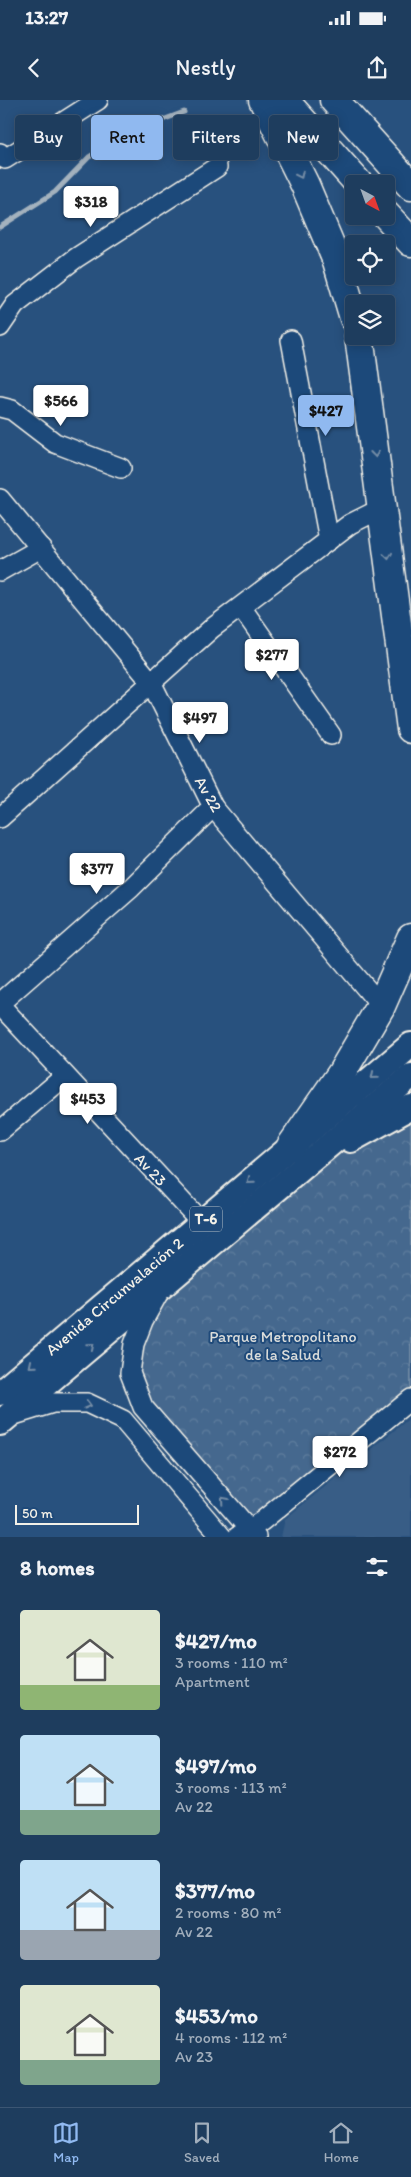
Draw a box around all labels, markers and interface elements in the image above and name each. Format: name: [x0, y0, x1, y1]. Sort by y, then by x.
text: 13:27: [25, 6, 68, 29]
icon: back: [20, 54, 48, 82]
text: Nestly: [176, 54, 235, 81]
icon: share: [363, 54, 391, 82]
chip: Buy: [15, 115, 81, 160]
chip: Rent: [91, 115, 163, 160]
chip: Filters: [173, 115, 259, 160]
chip: New: [269, 115, 338, 160]
one-way arrow: [294, 170, 304, 179]
north arrow: [345, 175, 395, 225]
map controls: [345, 175, 395, 345]
pin: $318: [61, 186, 121, 228]
text: $318: [74, 192, 108, 211]
button: locate: [345, 235, 395, 285]
button: layers: [345, 295, 395, 345]
pin: $566: [31, 384, 91, 427]
text: $566: [44, 391, 78, 410]
pin: $427: [296, 394, 356, 437]
text: $427: [309, 401, 343, 420]
one-way arrow: [369, 450, 380, 458]
one-way arrow: [382, 553, 393, 561]
pin: $277: [242, 638, 302, 681]
text: $277: [256, 645, 288, 664]
pin: $497: [170, 702, 230, 744]
text: $497: [183, 708, 217, 727]
street label: Av 22: [191, 773, 227, 816]
pin: $377: [67, 852, 127, 895]
text: $377: [81, 859, 113, 878]
one-way arrow: [370, 1070, 379, 1079]
pin: $453: [58, 1082, 118, 1125]
text: $453: [71, 1089, 105, 1108]
street label: Av 23: [131, 1149, 171, 1190]
one-way arrow: [246, 1175, 255, 1184]
road number: T-6: [190, 1206, 222, 1232]
street label: Avenida Circunvalación 2: [42, 1233, 187, 1359]
park label: Parque Metropolitano de la Salud: [209, 1327, 357, 1364]
one-way arrow: [85, 1343, 94, 1352]
one-way arrow: [29, 1360, 38, 1369]
one-way arrow: [84, 1399, 93, 1410]
pin: $272: [310, 1436, 370, 1478]
text: $272: [324, 1442, 356, 1461]
one-way arrow: [221, 1497, 230, 1506]
scale bar: [15, 1502, 139, 1525]
text: 50 m: [22, 1505, 53, 1522]
icon: filters: [363, 1553, 391, 1581]
text: 8 homes: [20, 1555, 95, 1580]
text: $427/mo: [175, 1628, 257, 1653]
icon: home: [60, 1630, 120, 1690]
text: 3 rooms · 110 m²: [175, 1653, 288, 1672]
text: Apartment: [175, 1672, 250, 1691]
text: $497/mo: [175, 1753, 257, 1778]
icon: home: [60, 1755, 120, 1815]
text: 3 rooms · 113 m²: [175, 1778, 287, 1797]
text: Av 22: [175, 1797, 213, 1816]
text: $377/mo: [175, 1878, 255, 1903]
icon: home: [60, 1880, 120, 1940]
text: 2 rooms · 80 m²: [175, 1903, 281, 1922]
text: Av 22: [175, 1922, 213, 1941]
text: $453/mo: [175, 2003, 258, 2028]
icon: home: [60, 2005, 120, 2065]
text: 4 rooms · 112 m²: [175, 2028, 287, 2047]
text: Av 23: [175, 2047, 213, 2066]
tab: Map: [52, 2119, 80, 2166]
tab: Saved: [184, 2119, 220, 2166]
tab: Home: [324, 2119, 359, 2166]

